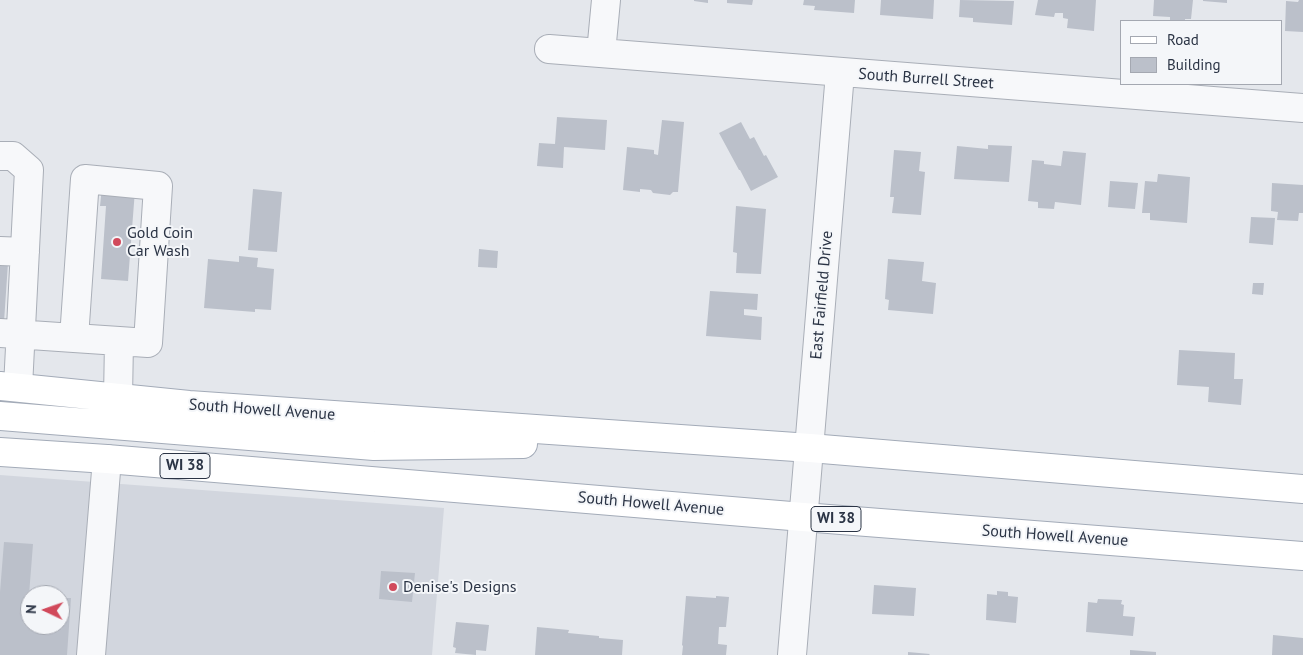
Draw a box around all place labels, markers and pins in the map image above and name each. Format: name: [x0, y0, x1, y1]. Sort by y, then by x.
place label: Gold Coin Car Wash: [127, 223, 193, 261]
marker: Gold Coin Car Wash: [111, 236, 123, 248]
place label: Denise's Designs: [403, 577, 517, 597]
marker: Denise's Designs: [387, 581, 399, 593]

